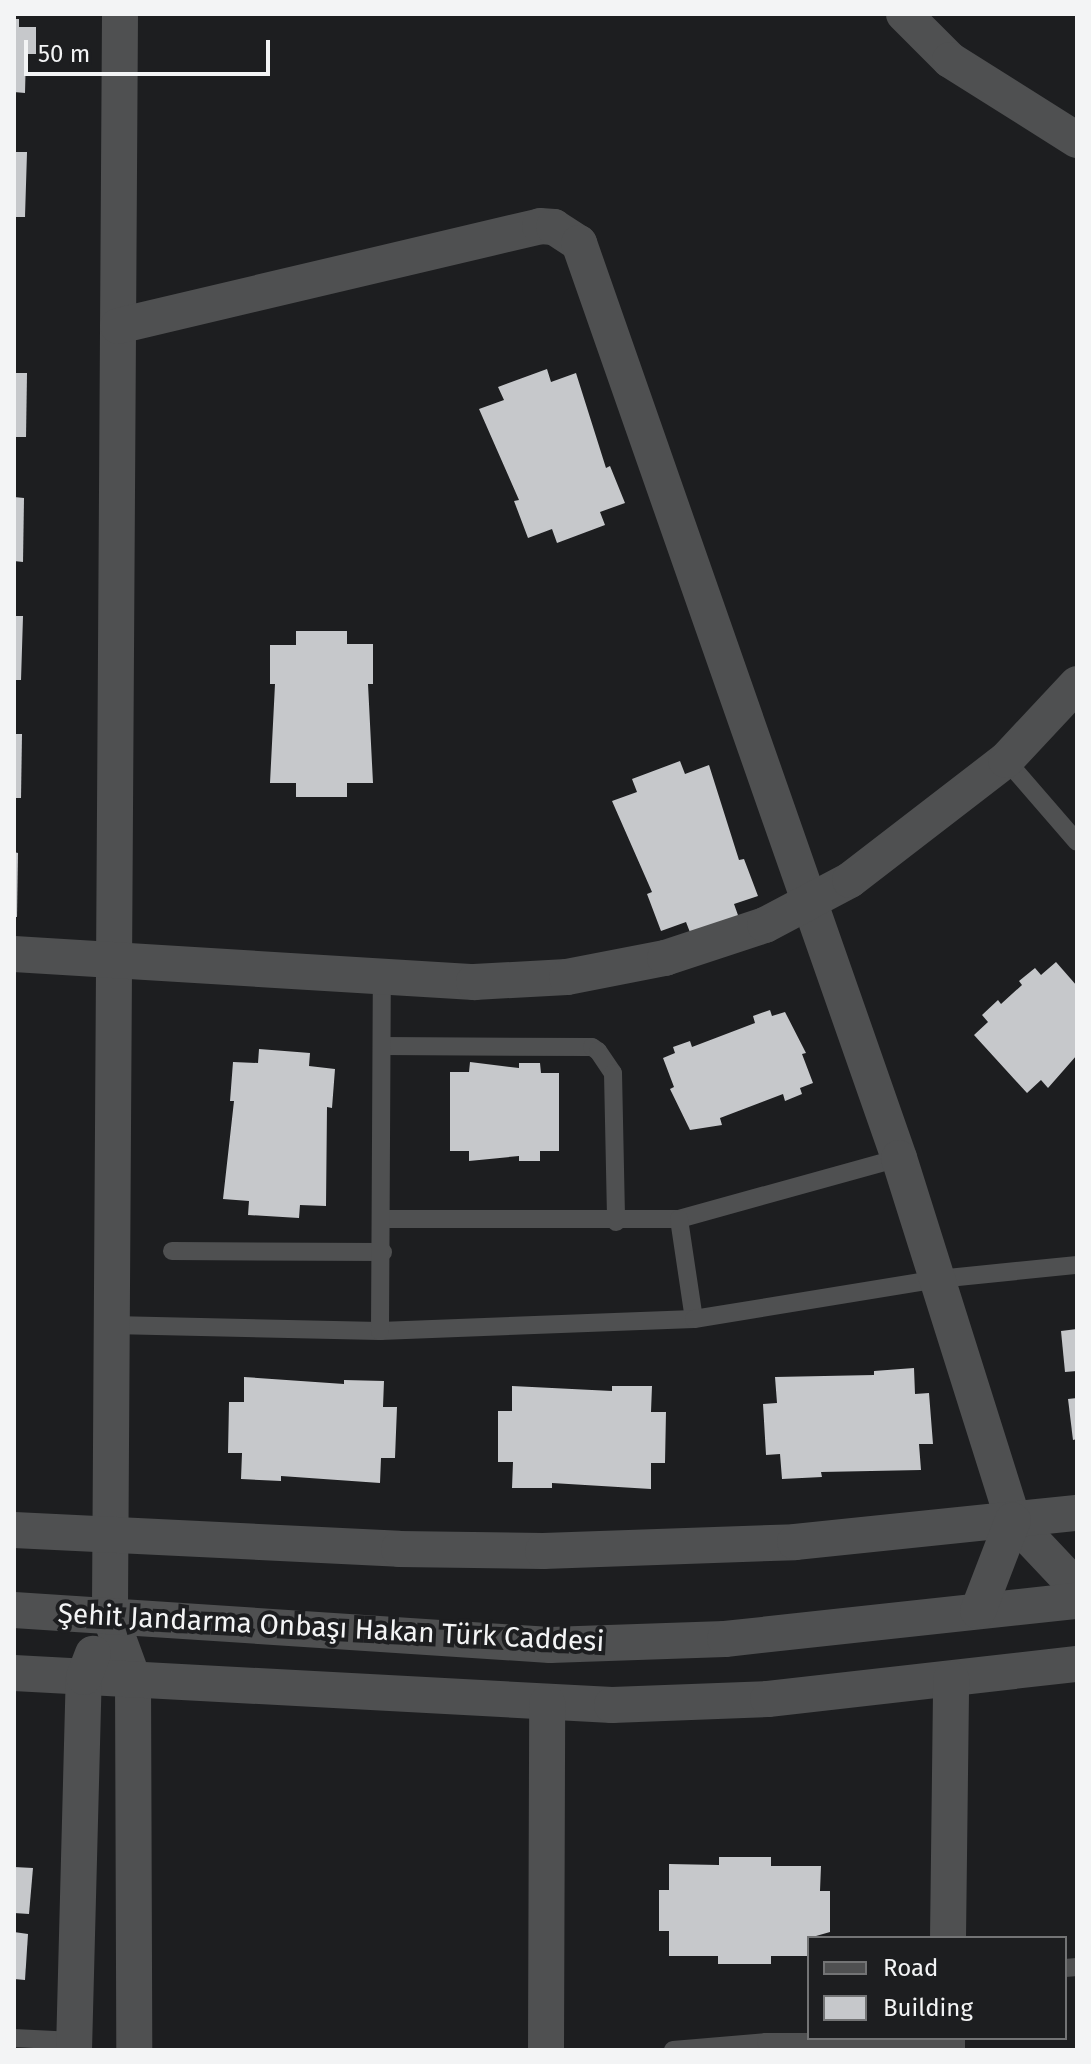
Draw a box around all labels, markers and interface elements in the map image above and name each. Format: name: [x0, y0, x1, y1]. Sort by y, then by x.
scale bar: [28, 24, 274, 74]
text: 50 m: [38, 40, 90, 68]
street label: Şehit Jandarma Onbaşı Hakan Türk Caddesi: [57, 1597, 605, 1659]
legend: [807, 1936, 1067, 2040]
text: Road: [883, 1954, 938, 1982]
text: Building: [883, 1994, 973, 2022]

